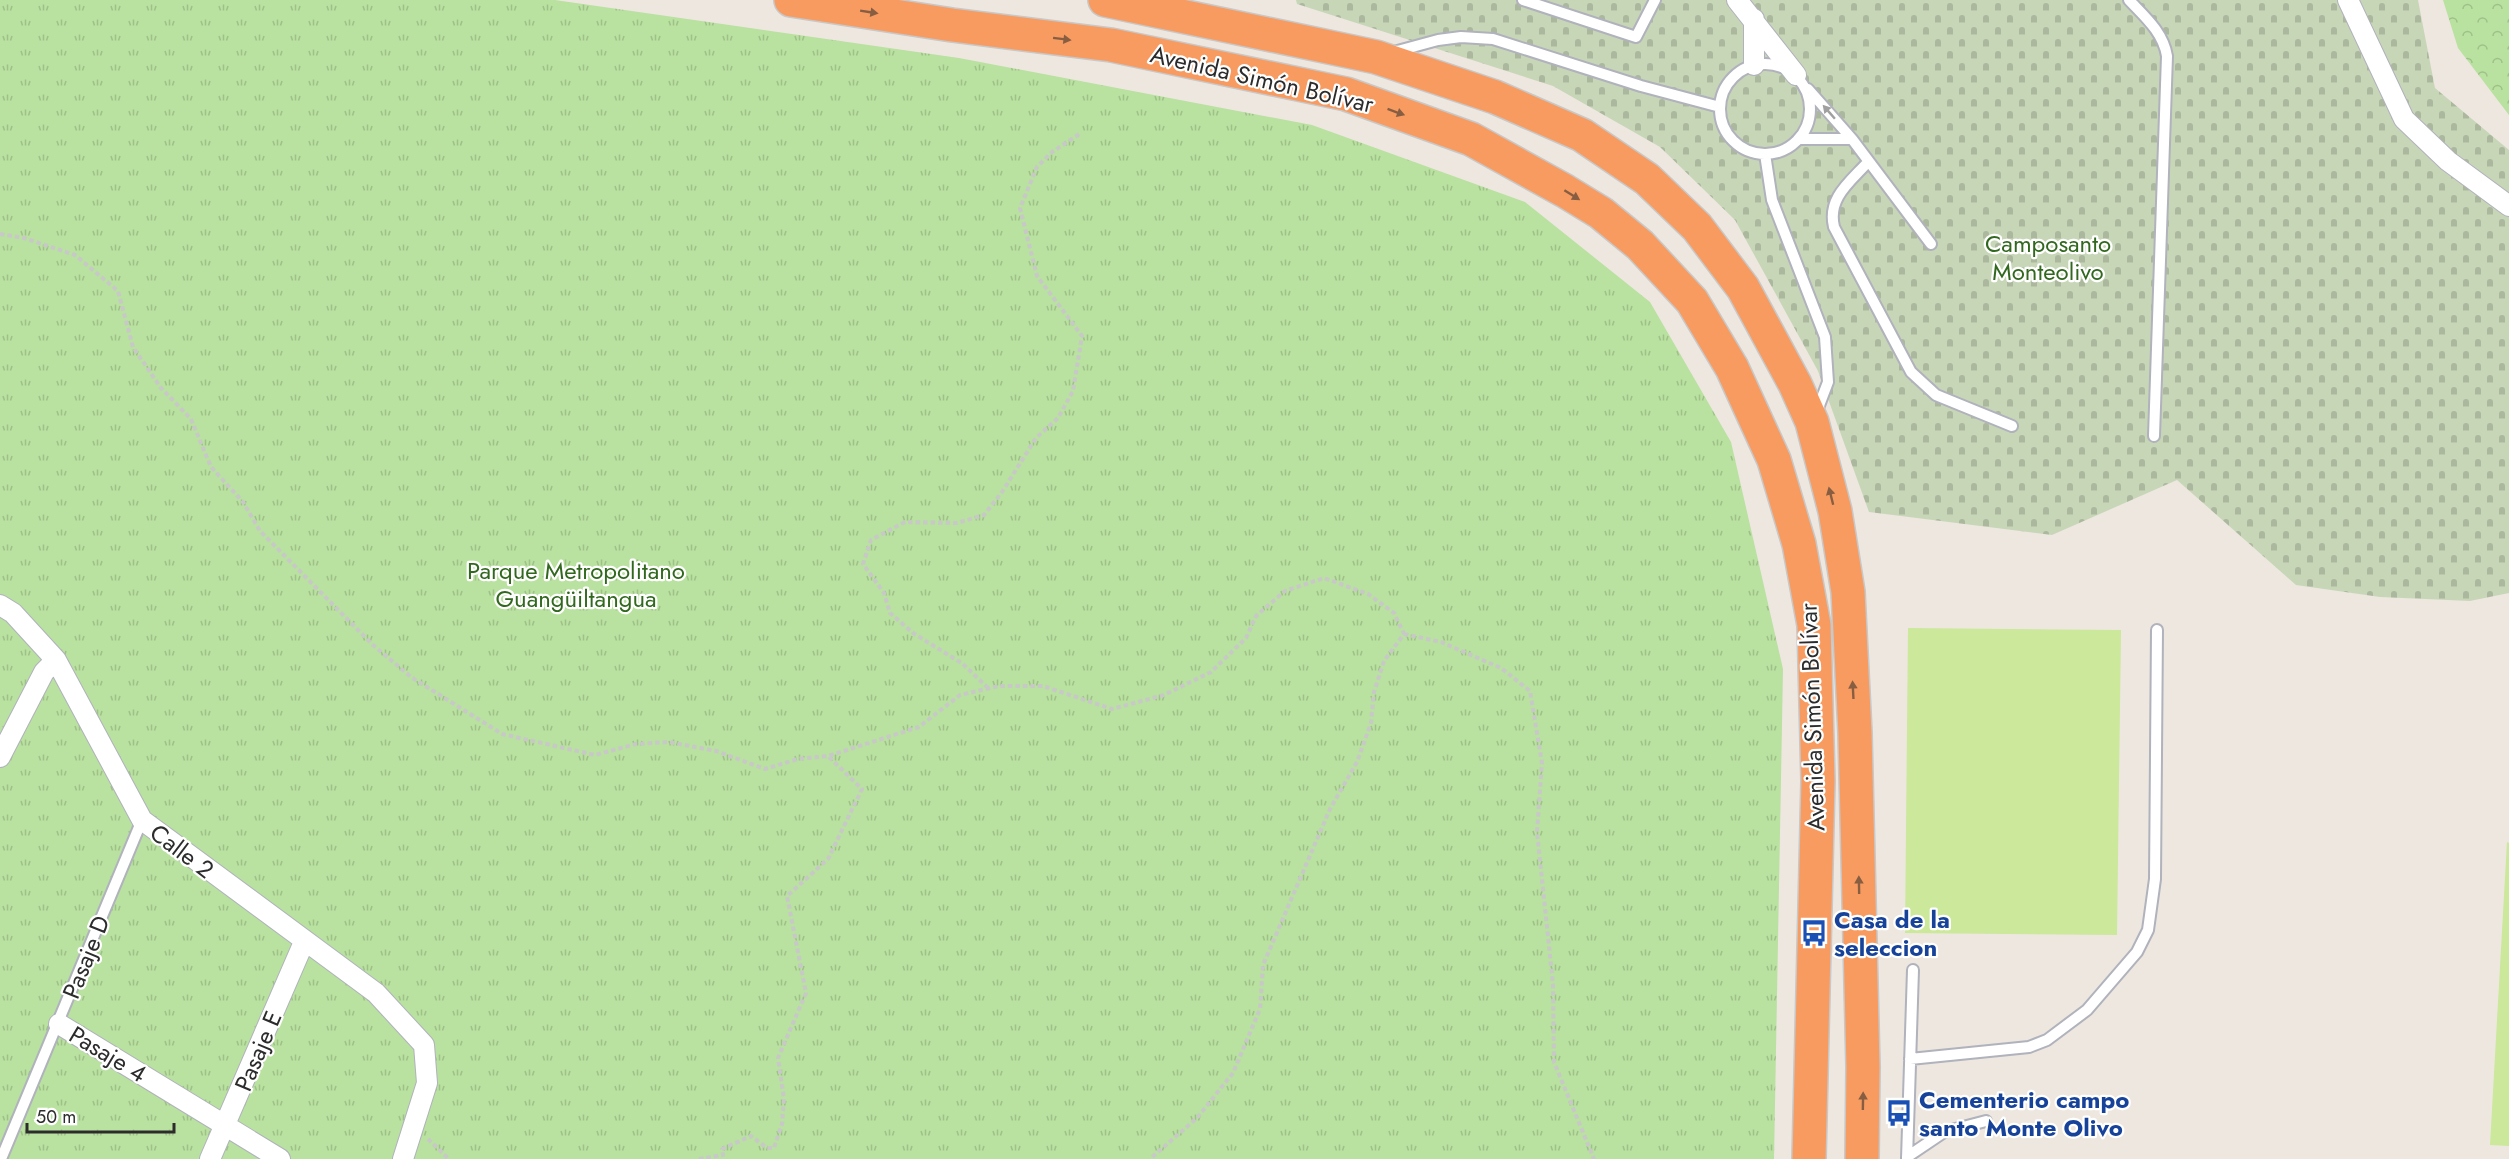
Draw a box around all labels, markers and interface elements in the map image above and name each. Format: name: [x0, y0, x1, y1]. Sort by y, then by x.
one-way arrow: [860, 8, 879, 17]
one-way arrow: [1053, 34, 1072, 43]
street label: Avenida Simón Bolívar: [1147, 36, 1378, 122]
one-way arrow: [1823, 105, 1836, 120]
one-way arrow: [1387, 107, 1405, 117]
one-way arrow: [1563, 189, 1580, 200]
park label: Camposanto Monteolivo: [1985, 226, 2111, 289]
one-way arrow: [1826, 487, 1835, 505]
park label: Parque Metropolitano Guangüiltangua: [467, 553, 685, 616]
street label: Avenida Simón Bolívar: [1791, 602, 1833, 832]
one-way arrow: [1848, 680, 1857, 699]
street label: Calle 2: [143, 815, 221, 887]
one-way arrow: [1854, 875, 1863, 894]
place label: Casa de la seleccion: [1834, 902, 1950, 965]
street label: Pasaje D: [53, 910, 119, 1004]
bus stop icon: Casa de la seleccion: [1799, 918, 1829, 948]
street label: Pasaje E: [225, 1006, 291, 1096]
street label: Pasaje 4: [63, 1017, 153, 1091]
place label: Cementerio campo santo Monte Olivo: [1919, 1082, 2129, 1145]
one-way arrow: [1858, 1091, 1868, 1110]
scale bar: [27, 1096, 174, 1134]
bus stop icon: Cementerio campo santo Monte Olivo: [1884, 1098, 1914, 1128]
text: 50 m: [36, 1104, 76, 1130]

